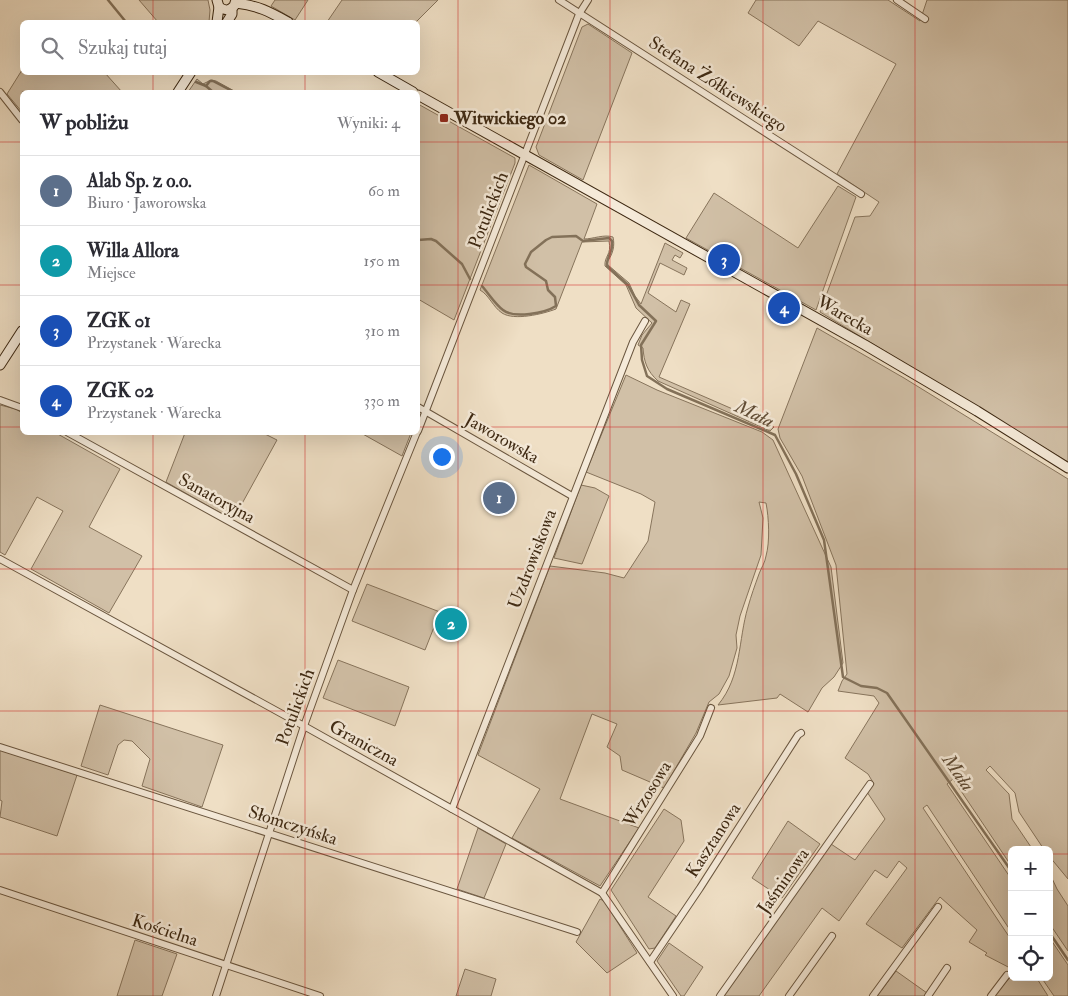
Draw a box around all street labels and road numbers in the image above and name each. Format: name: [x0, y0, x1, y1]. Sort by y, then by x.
street label: Stefana Żółkiewskiego: [644, 30, 792, 138]
street label: Potulickich: [463, 168, 514, 252]
street label: Warecka: [812, 290, 878, 341]
street label: Jaworowska: [460, 407, 544, 469]
street label: Sanatoryjna: [174, 468, 260, 529]
street label: Uzdrowiskowa: [503, 506, 562, 612]
street label: Potulickich: [271, 665, 320, 749]
street label: Graniczna: [325, 715, 403, 772]
street label: Wrzosowa: [618, 756, 677, 833]
street label: Kasztanowa: [681, 798, 746, 882]
street label: Słomczyńska: [245, 800, 341, 851]
street label: Jaśminowa: [752, 843, 815, 920]
street label: Kościelna: [129, 909, 201, 952]

